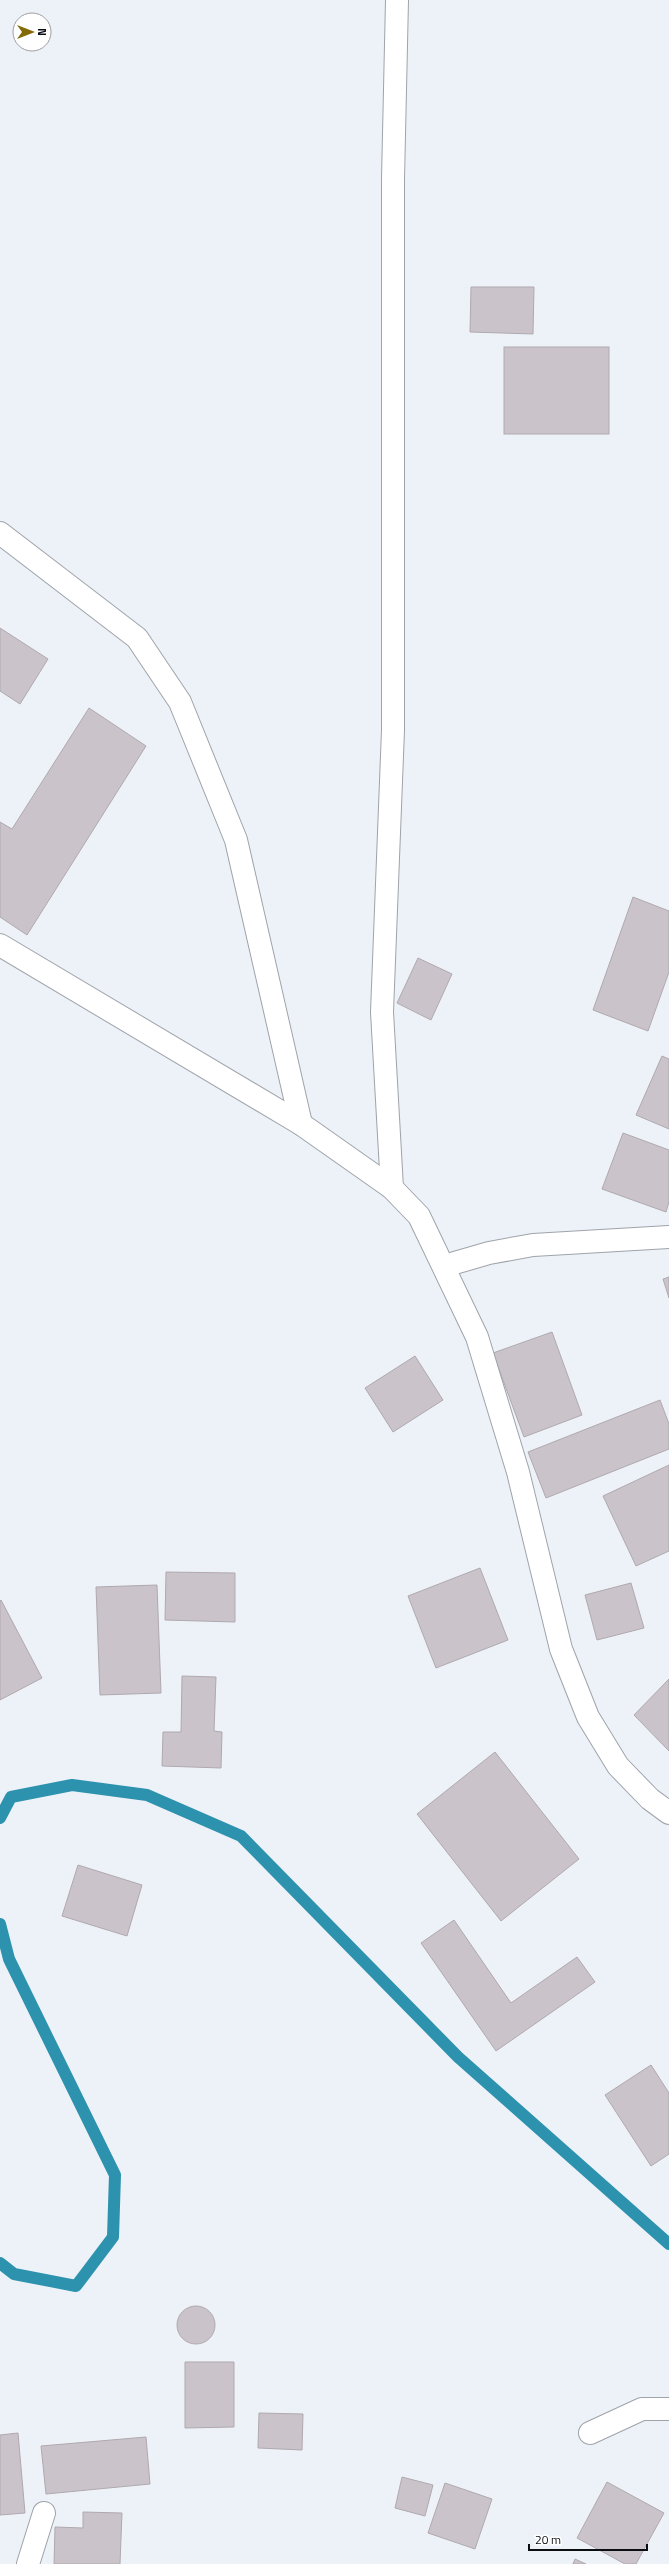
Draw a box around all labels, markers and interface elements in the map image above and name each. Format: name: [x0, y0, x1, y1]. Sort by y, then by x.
north arrow: [12, 12, 52, 52]
text: N: [34, 28, 50, 36]
scale bar: [529, 2526, 647, 2552]
text: 20 m: [535, 2530, 561, 2549]

